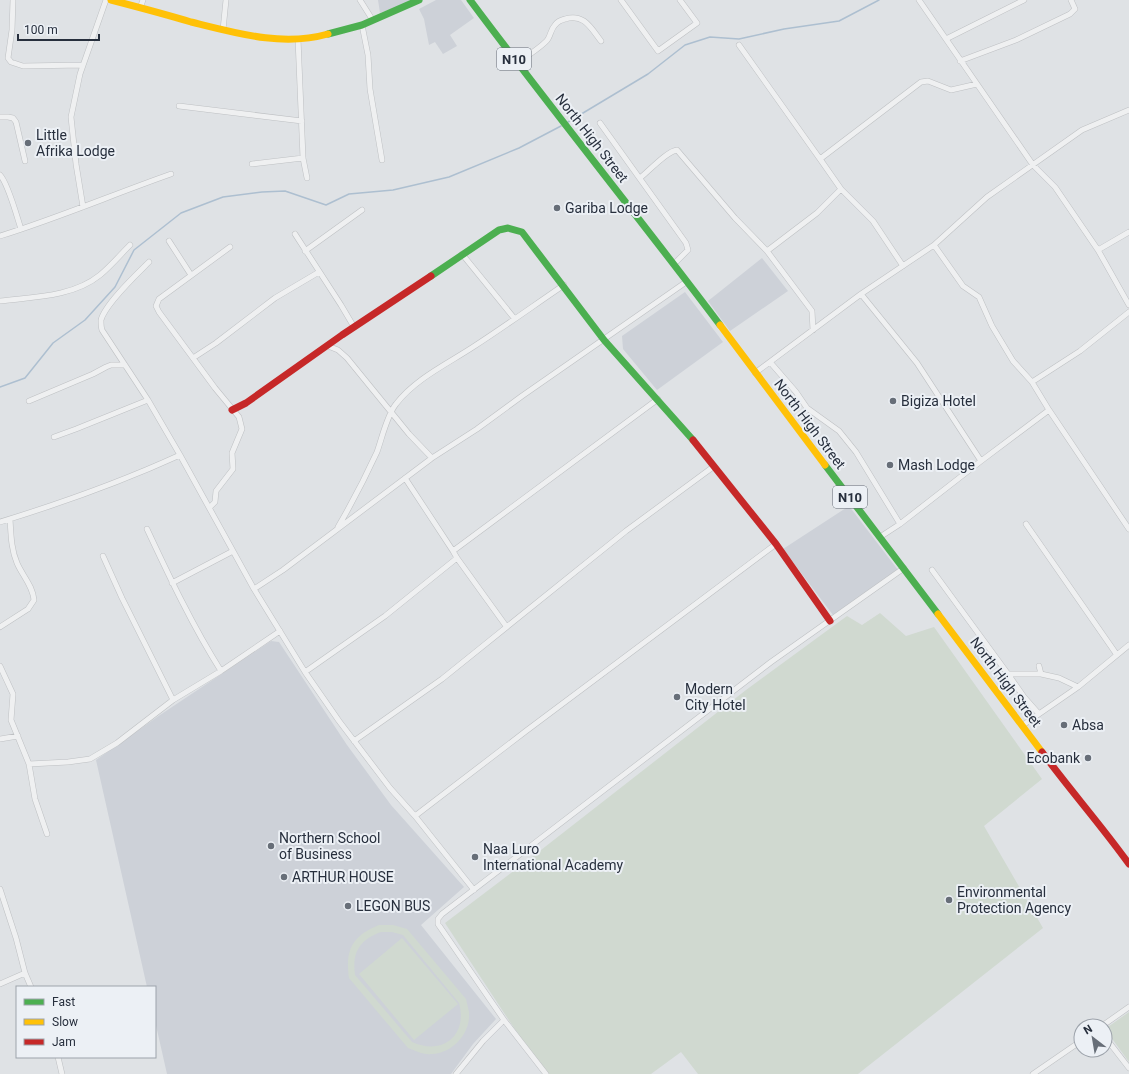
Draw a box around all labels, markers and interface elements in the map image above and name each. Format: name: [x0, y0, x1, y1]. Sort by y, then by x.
scale bar: [18, 16, 99, 42]
text: 100 m: [24, 23, 58, 37]
road number: N10: [497, 48, 531, 70]
street label: North High Street: [552, 90, 632, 186]
place label: Little Afrika Lodge: [36, 127, 115, 159]
marker: Little Afrika Lodge: [23, 138, 33, 148]
place label: Gariba Lodge: [565, 200, 648, 216]
marker: Gariba Lodge: [552, 203, 562, 213]
street label: North High Street: [771, 376, 849, 472]
place label: Bigiza Hotel: [901, 393, 976, 409]
marker: Bigiza Hotel: [888, 396, 898, 406]
place label: Mash Lodge: [898, 457, 975, 473]
marker: Mash Lodge: [885, 460, 895, 470]
road number: N10: [833, 486, 867, 508]
street label: North High Street: [967, 634, 1045, 730]
place label: Modern City Hotel: [685, 681, 746, 713]
marker: Modern City Hotel: [672, 692, 682, 702]
place label: Absa: [1072, 717, 1104, 733]
marker: Absa: [1059, 720, 1069, 730]
place label: Ecobank: [1027, 750, 1081, 766]
marker: Ecobank: [1083, 753, 1093, 763]
place label: Northern School of Business: [279, 830, 380, 862]
marker: Northern School of Business: [266, 841, 276, 851]
place label: Naa Luro International Academy: [483, 841, 623, 873]
marker: Naa Luro International Academy: [470, 852, 480, 862]
place label: ARTHUR HOUSE: [292, 869, 394, 885]
marker: ARTHUR HOUSE: [279, 872, 289, 882]
place label: Environmental Protection Agency: [957, 884, 1071, 916]
marker: Environmental Protection Agency: [944, 895, 954, 905]
place label: LEGON BUS: [356, 898, 430, 914]
marker: LEGON BUS: [343, 901, 353, 911]
legend: [16, 986, 156, 1058]
text: Fast: [52, 995, 75, 1009]
text: Slow: [52, 1015, 78, 1029]
north arrow: [1073, 1018, 1113, 1058]
text: N: [1081, 1022, 1095, 1037]
text: Jam: [52, 1035, 76, 1049]

